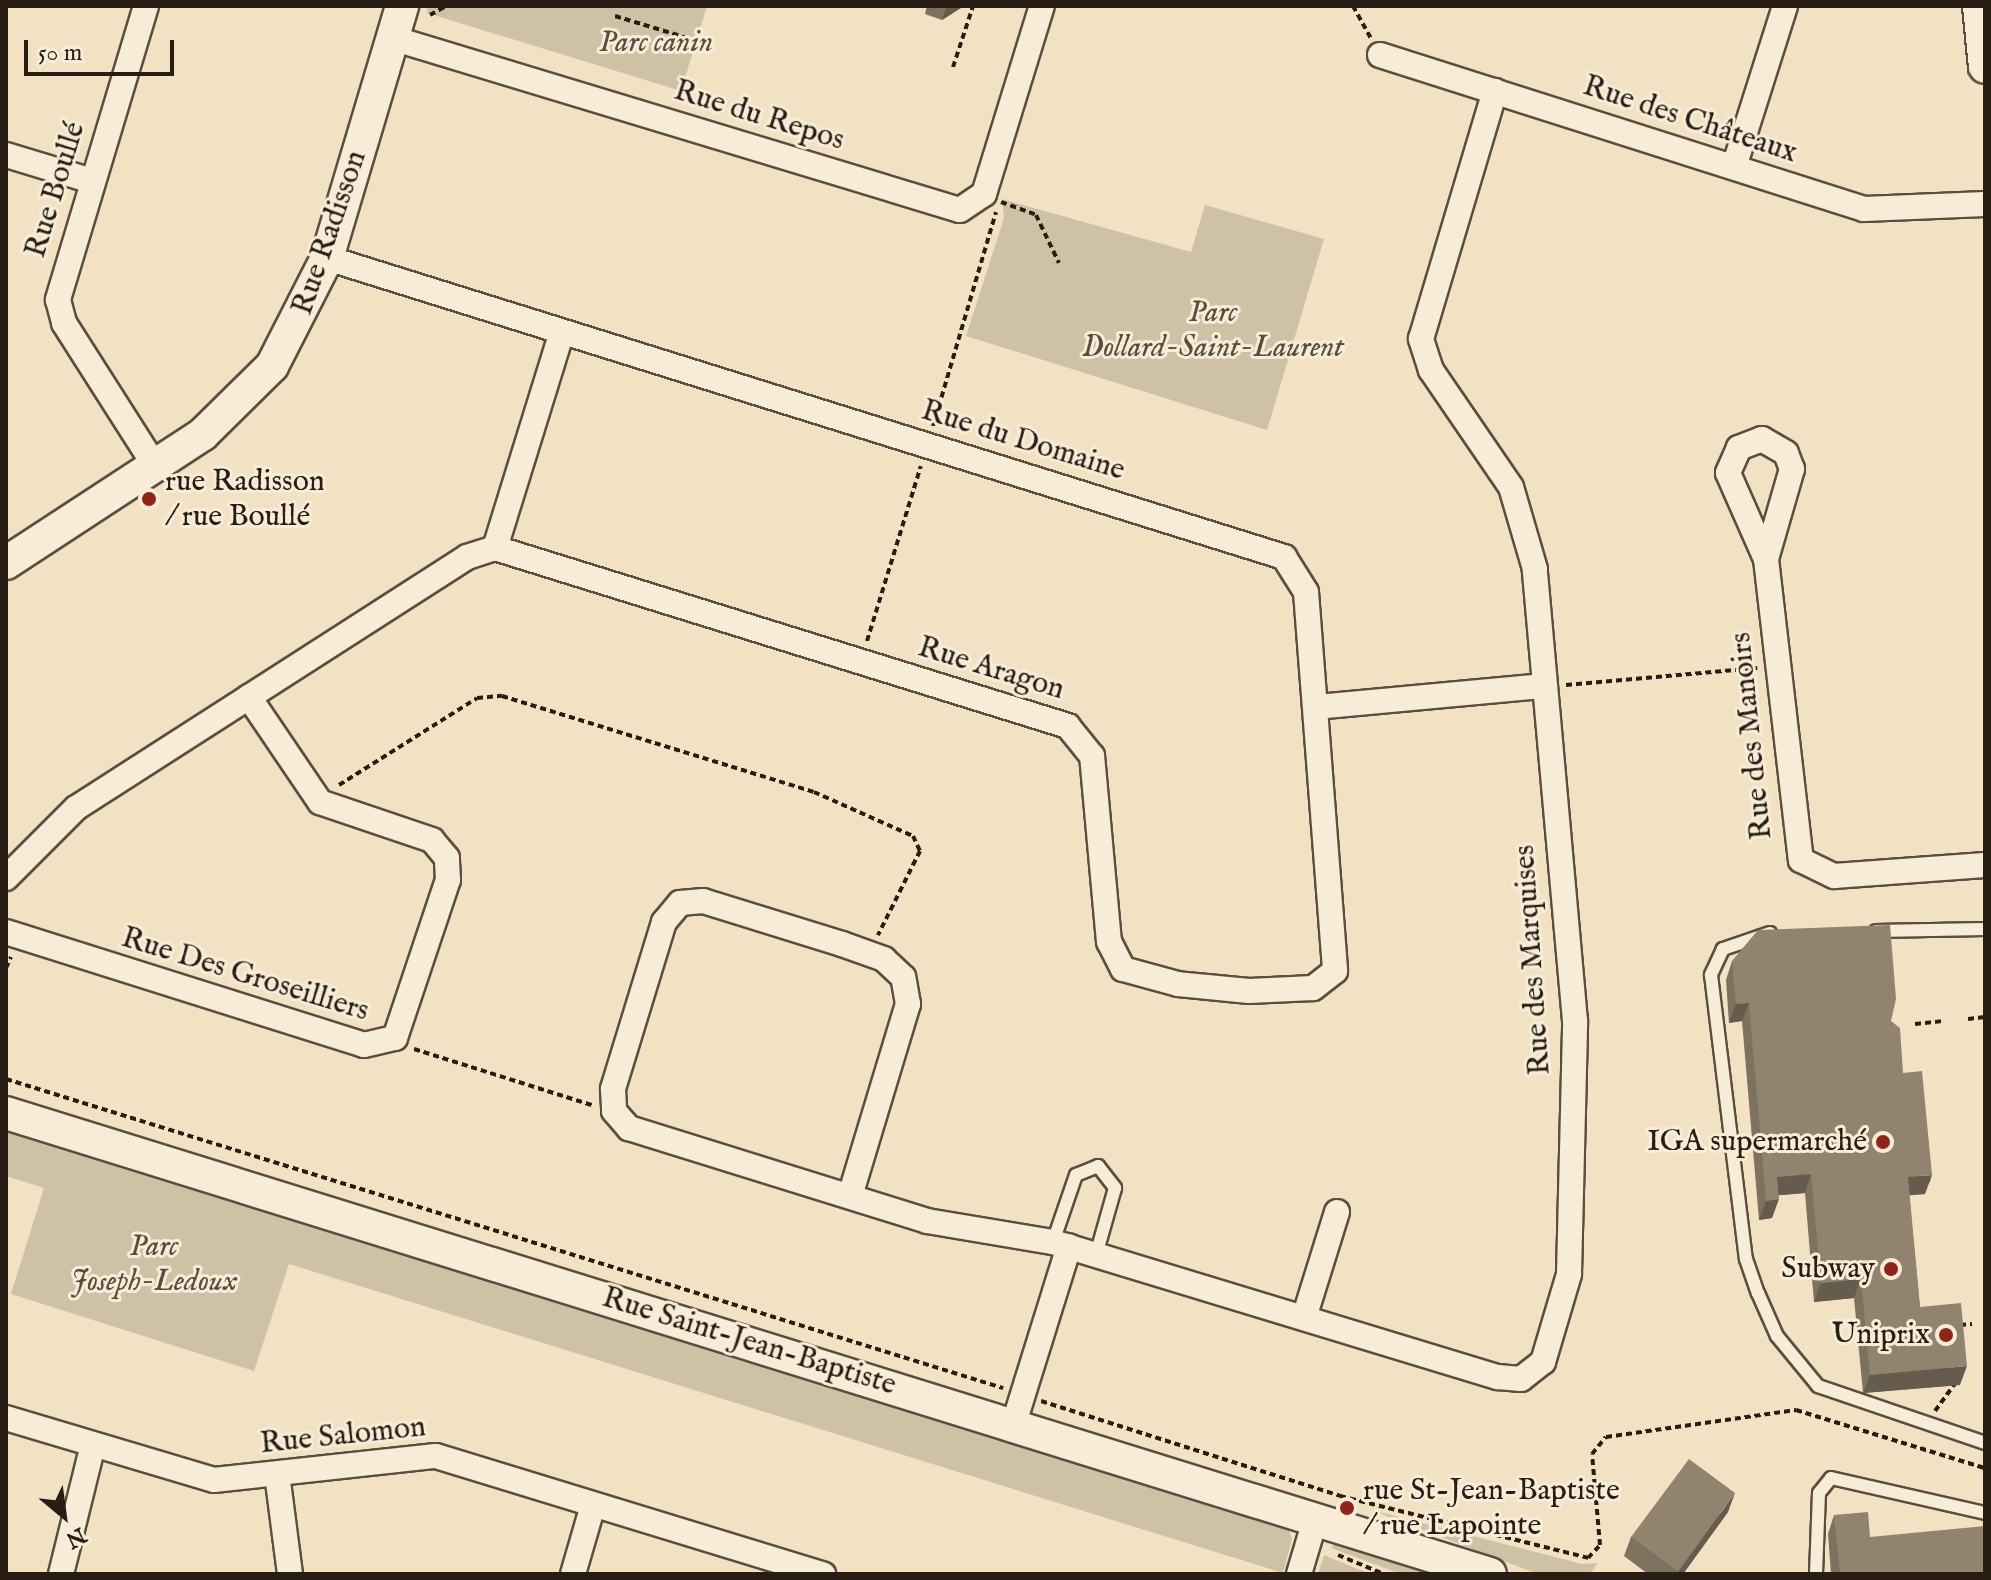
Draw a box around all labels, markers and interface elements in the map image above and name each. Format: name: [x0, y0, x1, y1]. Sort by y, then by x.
scale bar: [28, 24, 178, 74]
park label: Parc canin: [599, 25, 713, 61]
text: 50 m: [38, 38, 82, 69]
street label: Rue des Châteaux: [1578, 68, 1802, 172]
street label: Rue du Repos: [670, 73, 848, 159]
street label: Rue Boullé: [18, 118, 94, 262]
street label: Rue Radisson: [285, 146, 375, 320]
park label: Parc Dollard-Saint-Laurent: [1082, 295, 1344, 366]
street label: Rue du Domaine: [917, 393, 1129, 489]
place label: rue Radisson / rue Boullé: [165, 464, 325, 534]
marker: rue Radisson / rue Boullé: [140, 490, 158, 508]
street label: Rue Aragon: [914, 630, 1068, 708]
street label: Rue des Manoirs: [1723, 631, 1781, 841]
street label: Rue des Marquises: [1507, 844, 1559, 1076]
street label: Rue Des Groseilliers: [117, 920, 373, 1030]
place label: IGA supermarché: [1647, 1124, 1867, 1160]
marker: IGA supermarché: [1874, 1133, 1892, 1151]
park label: Parc Joseph-Ledoux: [71, 1229, 237, 1300]
place label: Subway: [1781, 1251, 1875, 1287]
marker: Subway: [1882, 1260, 1900, 1278]
street label: Rue Saint-Jean-Baptiste: [598, 1280, 900, 1404]
place label: Uniprix: [1832, 1317, 1930, 1353]
marker: Uniprix: [1937, 1326, 1955, 1344]
street label: Rue Salomon: [258, 1409, 428, 1463]
place label: rue St-Jean-Baptiste / rue Lapointe: [1363, 1473, 1620, 1544]
north arrow: [24, 1476, 104, 1556]
marker: rue St-Jean-Baptiste / rue Lapointe: [1338, 1499, 1356, 1517]
text: N: [61, 1520, 91, 1554]

